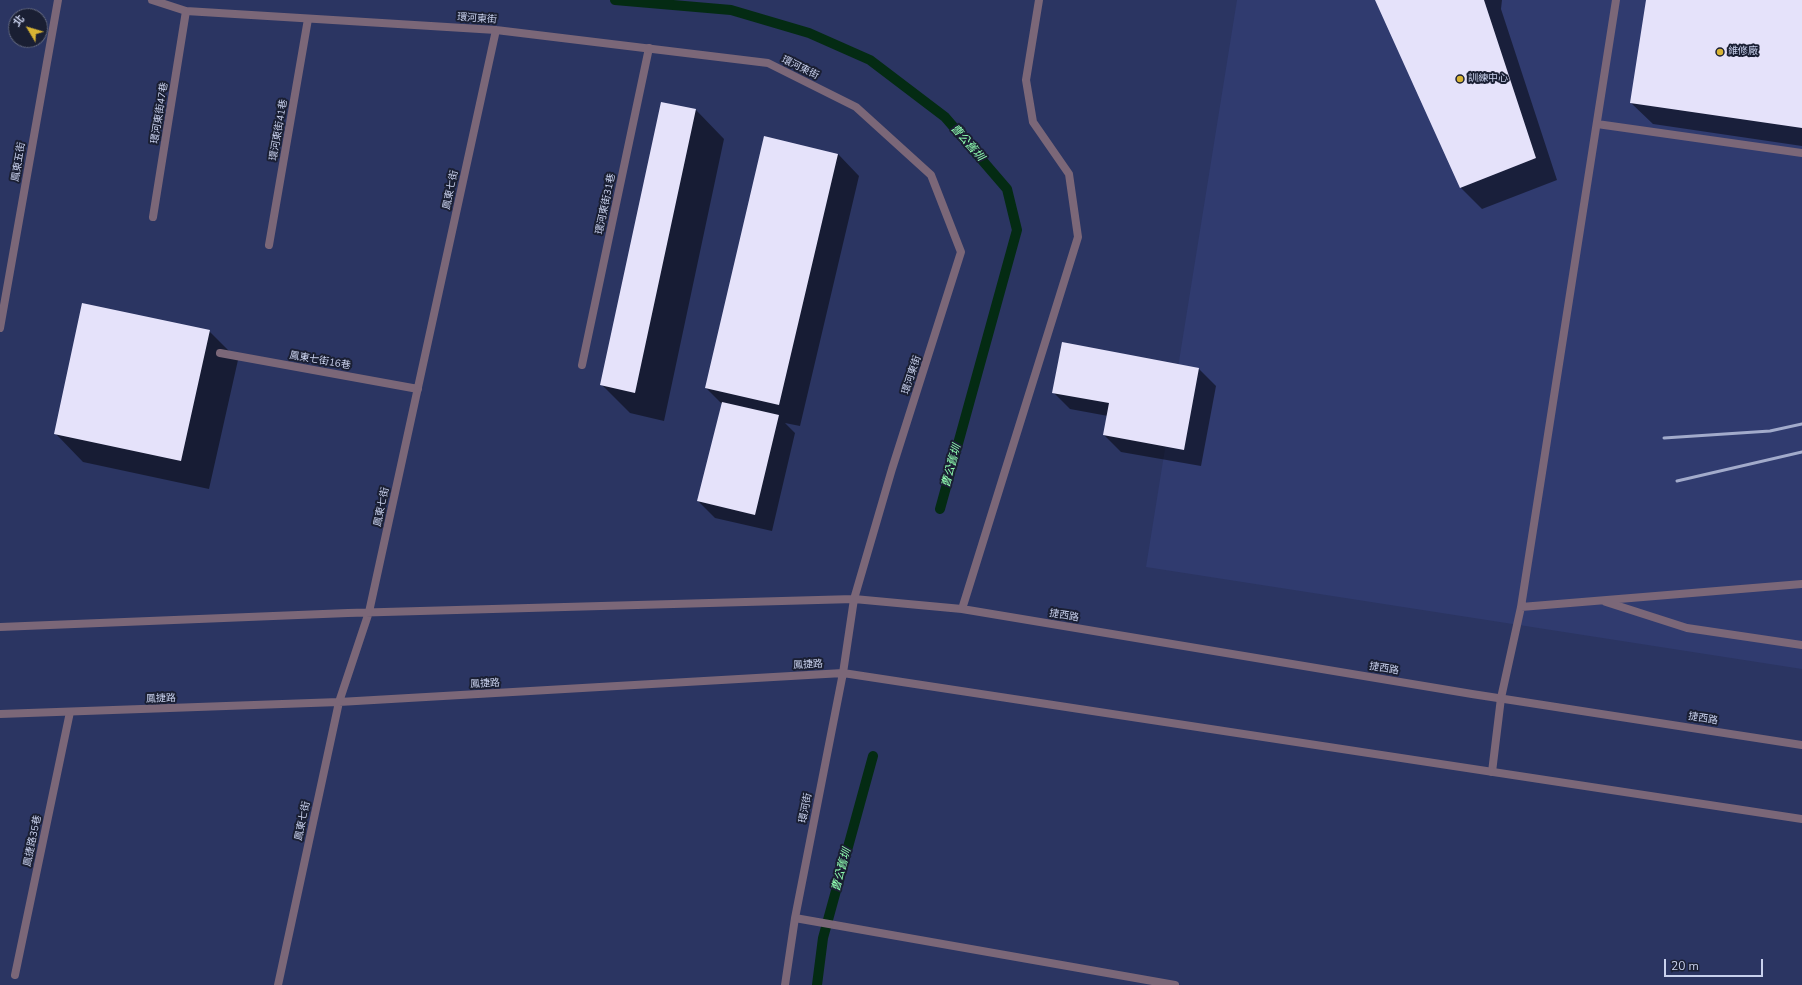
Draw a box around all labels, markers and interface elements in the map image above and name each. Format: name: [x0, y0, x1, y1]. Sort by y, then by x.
north arrow: [8, 8, 48, 48]
text: 北: [10, 12, 28, 30]
street label: 環河東街: [457, 12, 497, 26]
place label: 維修廠: [1728, 46, 1758, 58]
marker: 維修廠: [1715, 47, 1725, 57]
street label: 環河東街: [779, 54, 821, 82]
place label: 訓練中心: [1468, 73, 1508, 85]
marker: 訓練中心: [1455, 74, 1465, 84]
street label: 環河東街47巷: [149, 81, 171, 145]
street label: 環河東街41巷: [268, 98, 290, 162]
water label: 曹公舊圳: [948, 122, 986, 164]
street label: 鳳東五街: [10, 141, 28, 183]
street label: 鳳東七街: [441, 169, 461, 211]
street label: 環河東街31巷: [594, 172, 618, 236]
street label: 鳳東七街16巷: [288, 350, 352, 372]
street label: 環河東街: [900, 354, 924, 396]
water label: 曹公舊圳: [940, 443, 964, 489]
street label: 鳳東七街: [372, 486, 392, 528]
street label: 捷西路: [1048, 608, 1080, 624]
street label: 鳳捷路: [793, 658, 823, 672]
street label: 捷西路: [1368, 661, 1400, 677]
street label: 鳳捷路: [470, 677, 500, 691]
street label: 鳳捷路: [146, 692, 176, 706]
street label: 捷西路: [1687, 711, 1719, 727]
street label: 環河街: [797, 792, 815, 824]
street label: 鳳東七街: [293, 800, 313, 842]
street label: 鳳捷路35巷: [22, 814, 44, 868]
water label: 曹公舊圳: [830, 847, 854, 893]
scale bar: [1666, 951, 1765, 977]
text: 20 m: [1671, 958, 1699, 974]

